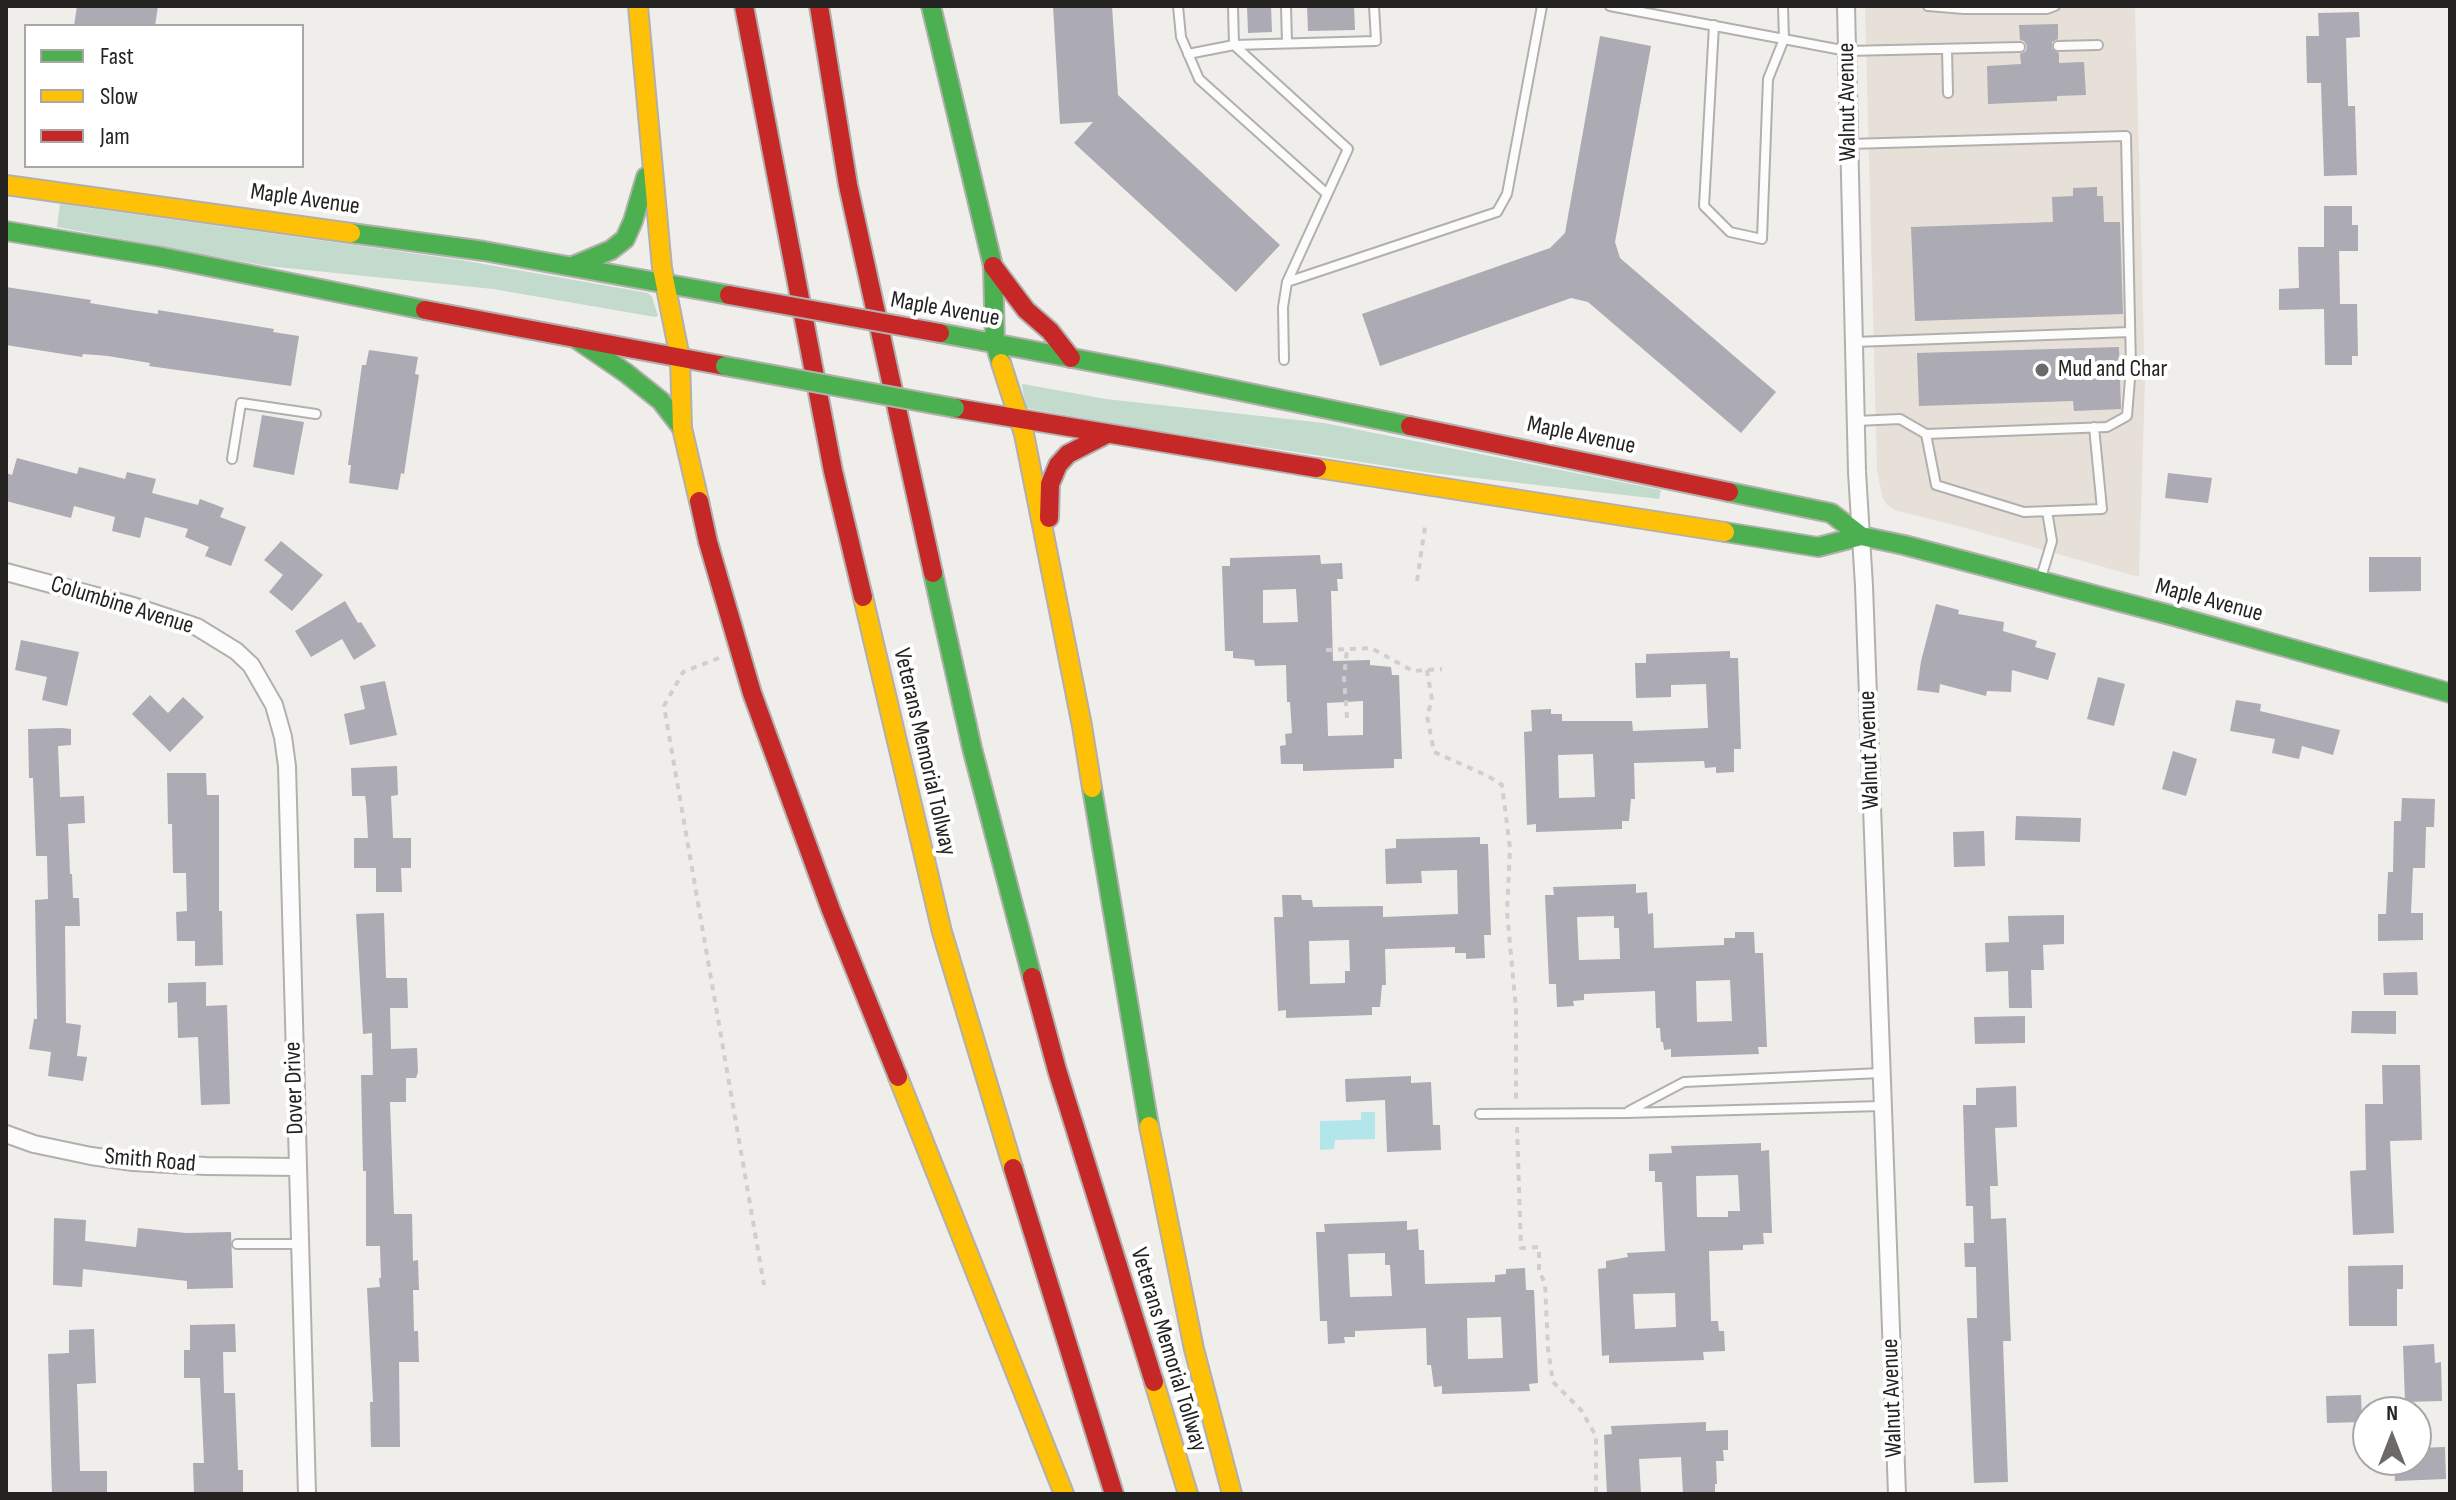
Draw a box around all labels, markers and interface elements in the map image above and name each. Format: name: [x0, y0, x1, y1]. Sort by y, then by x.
legend: [24, 24, 304, 168]
text: Fast: [100, 42, 134, 71]
street label: Walnut Avenue: [1833, 42, 1863, 162]
text: Slow: [100, 82, 138, 111]
text: Jam: [100, 122, 130, 151]
street label: Maple Avenue: [249, 178, 361, 222]
street label: Maple Avenue: [888, 286, 1002, 334]
place label: Mud and Char: [2058, 356, 2167, 384]
marker: Mud and Char: [2033, 361, 2051, 379]
street label: Maple Avenue: [1524, 410, 1638, 462]
street label: Columbine Avenue: [47, 571, 197, 641]
street label: Maple Avenue: [2152, 573, 2266, 629]
street label: Veterans Memorial Tollway: [886, 646, 962, 858]
street label: Walnut Avenue: [1854, 690, 1886, 810]
street label: Dover Drive: [279, 1041, 311, 1135]
street label: Smith Road: [103, 1143, 197, 1179]
street label: Veterans Memorial Tollway: [1123, 1245, 1213, 1455]
street label: Walnut Avenue: [1877, 1338, 1909, 1458]
north arrow: [2352, 1396, 2432, 1476]
text: N: [2386, 1400, 2398, 1427]

